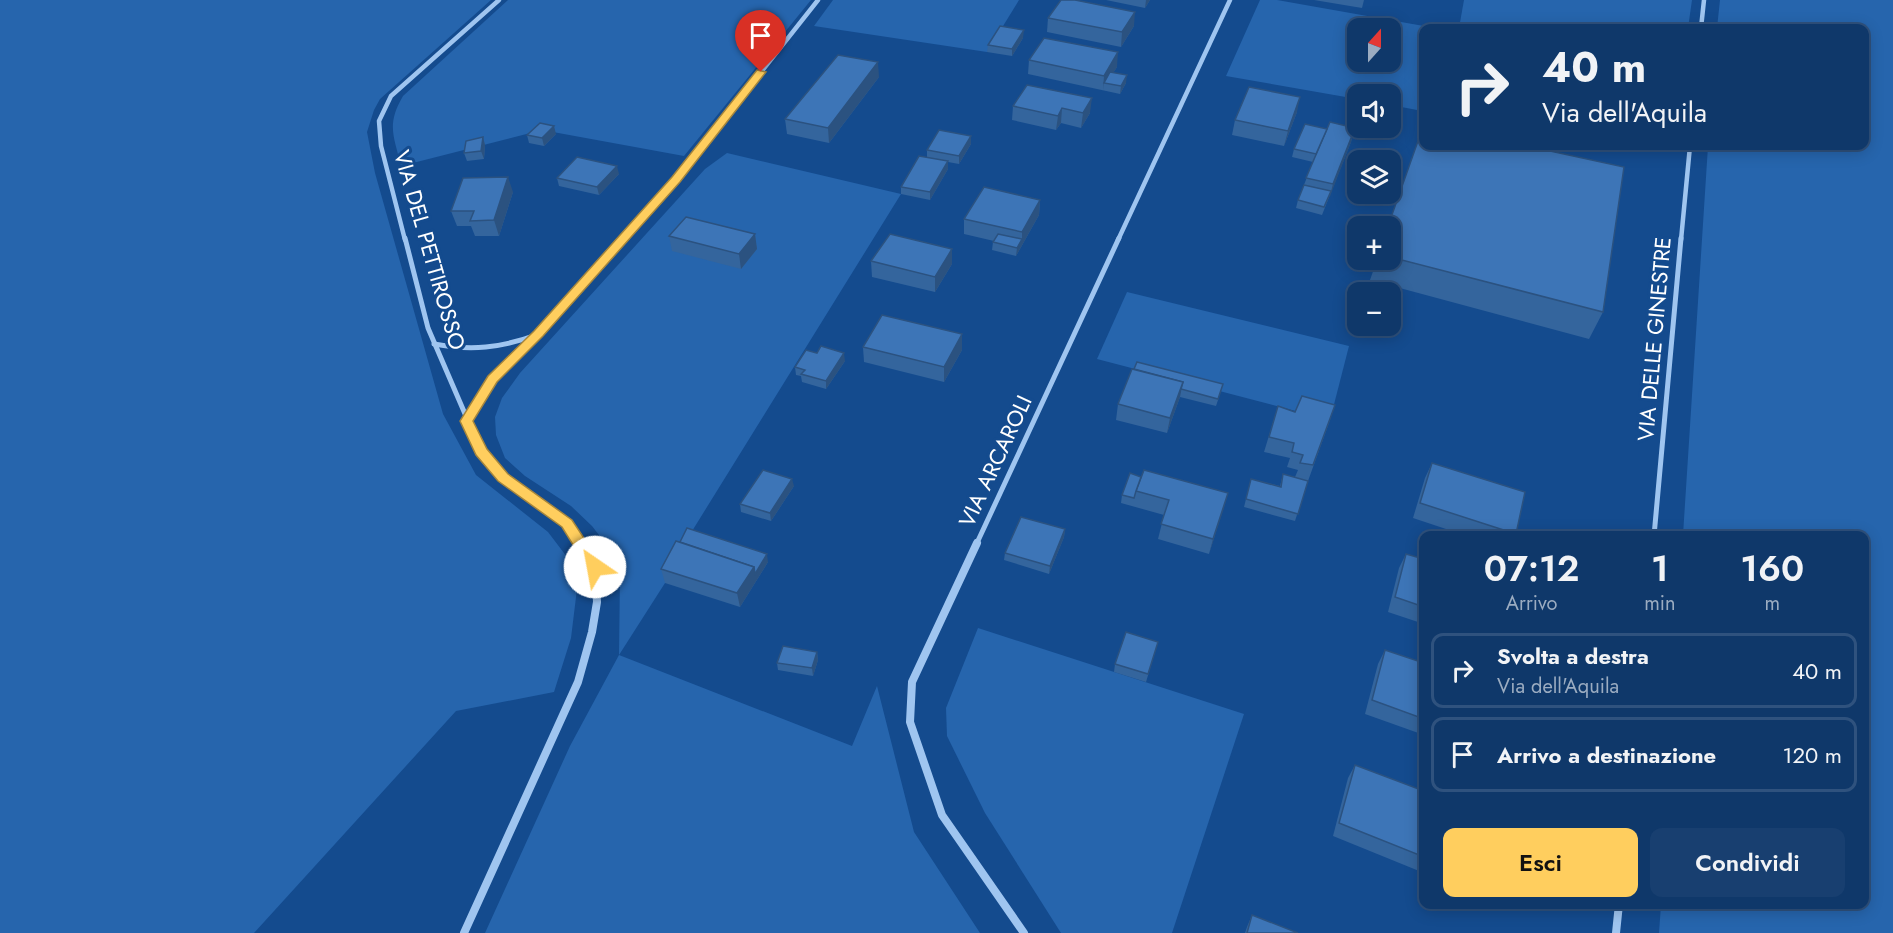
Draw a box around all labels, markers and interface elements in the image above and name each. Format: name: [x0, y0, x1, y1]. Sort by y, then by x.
pin: [735, 10, 786, 72]
north arrow: [1347, 18, 1401, 72]
map controls: [1347, 18, 1401, 336]
icon: arrive: [744, 19, 777, 52]
text: 40 m: [1542, 37, 1646, 98]
icon: right: [1443, 48, 1521, 126]
button: sound: [1347, 84, 1401, 138]
text: Via dell'Aquila: [1542, 93, 1707, 132]
street label: VIA DEL PETTIROSSO: [386, 146, 474, 354]
button: layers: [1347, 150, 1401, 204]
button: +: [1347, 216, 1401, 270]
street label: VIA DELLE GINESTRE: [1629, 236, 1679, 442]
button: −: [1347, 282, 1401, 336]
street label: VIA ARCAROLI: [950, 390, 1040, 532]
position arrow: [563, 535, 627, 599]
text: 07:12: [1484, 542, 1579, 594]
text: 1: [1651, 542, 1669, 594]
text: 160: [1740, 542, 1804, 594]
text: Arrivo: [1506, 589, 1557, 618]
text: min: [1644, 589, 1676, 618]
text: m: [1764, 589, 1780, 618]
text: Svolta a destra: [1497, 640, 1649, 672]
icon: right: [1446, 654, 1479, 687]
text: 40 m: [1792, 655, 1842, 687]
text: Via dell'Aquila: [1497, 672, 1619, 701]
icon: arrive: [1446, 738, 1479, 771]
text: Arrivo a destinazione: [1497, 739, 1716, 771]
text: 120 m: [1783, 739, 1842, 771]
button: Esci: [1443, 828, 1638, 897]
button: Condividi: [1650, 828, 1845, 897]

